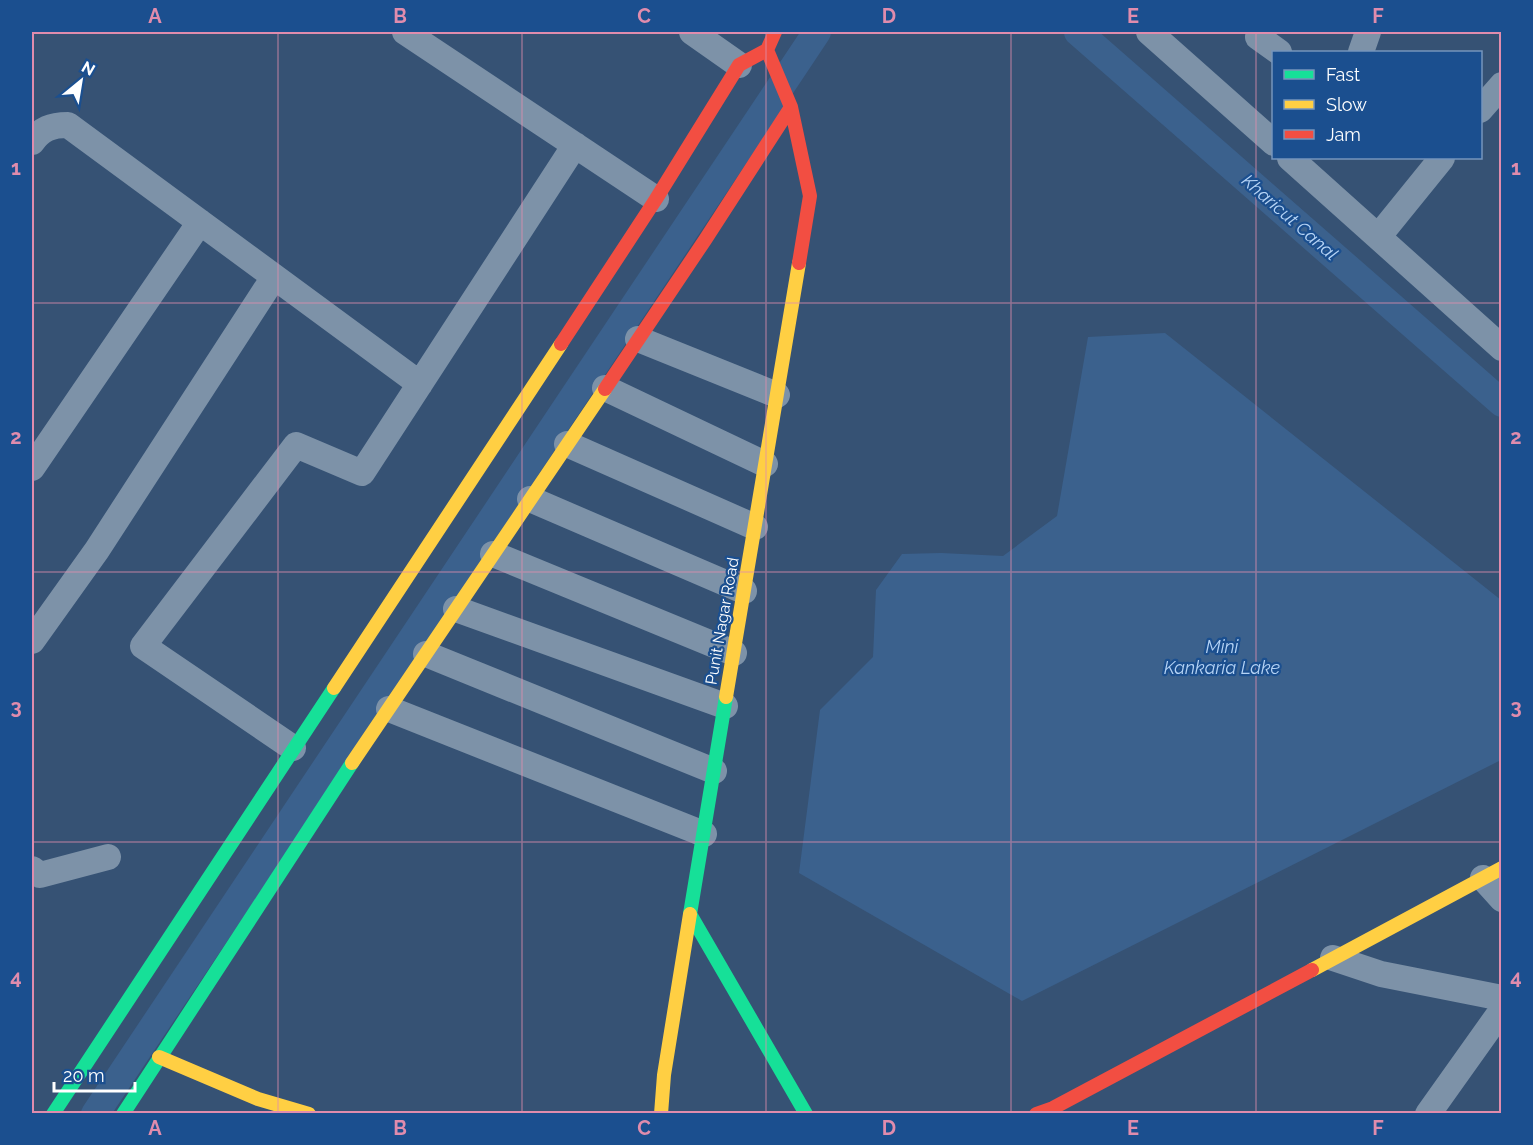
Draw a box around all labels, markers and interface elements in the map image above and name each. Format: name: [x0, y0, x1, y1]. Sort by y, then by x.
text: A: [148, 4, 162, 28]
text: B: [393, 4, 407, 28]
text: C: [637, 4, 651, 28]
text: D: [882, 4, 896, 28]
text: E: [1127, 4, 1139, 28]
text: F: [1372, 4, 1384, 28]
north arrow: [51, 51, 111, 111]
legend: [1272, 51, 1482, 159]
text: N: [78, 57, 98, 80]
text: Fast: [1326, 64, 1360, 85]
text: Slow: [1326, 94, 1367, 115]
text: Jam: [1326, 124, 1361, 145]
text: 1: [11, 156, 21, 180]
text: 1: [1511, 156, 1521, 180]
water label: Kharicut Canal: [1238, 170, 1342, 264]
text: 2: [10, 425, 22, 449]
text: 2: [1510, 425, 1522, 449]
street label: Punit Nagar Road: [701, 556, 743, 686]
water label: Mini Kankaria Lake: [1164, 636, 1281, 678]
text: 3: [10, 695, 22, 719]
text: 3: [1510, 695, 1522, 719]
text: 4: [10, 965, 22, 989]
text: 4: [1510, 965, 1522, 989]
scale bar: [54, 1055, 135, 1093]
text: 20 m: [63, 1065, 105, 1086]
text: A: [148, 1116, 162, 1140]
text: B: [393, 1116, 407, 1140]
text: C: [637, 1116, 651, 1140]
text: D: [882, 1116, 896, 1140]
text: E: [1127, 1116, 1139, 1140]
text: F: [1372, 1116, 1384, 1140]

